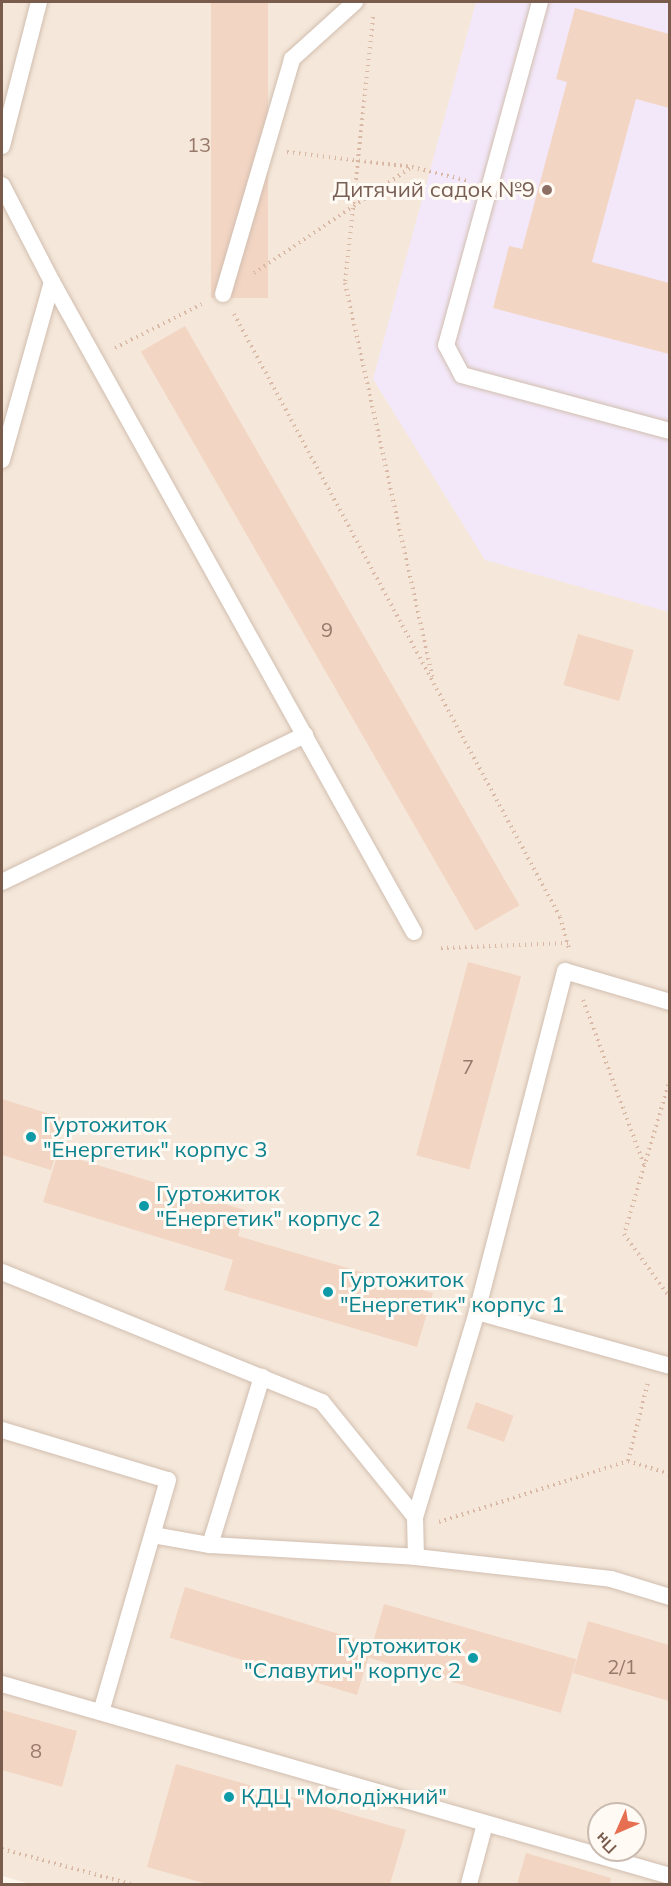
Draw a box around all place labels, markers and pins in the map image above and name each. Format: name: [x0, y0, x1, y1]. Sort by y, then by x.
place label: Дитячий садок №9: [333, 177, 535, 203]
marker: Дитячий садок №9: [540, 183, 554, 197]
place label: Гуртожиток "Енергетик" корпус 3: [43, 1111, 268, 1162]
marker: Гуртожиток "Енергетик" корпус 3: [24, 1130, 38, 1144]
place label: Гуртожиток "Енергетик" корпус 2: [156, 1180, 381, 1232]
marker: Гуртожиток "Енергетик" корпус 2: [137, 1199, 151, 1213]
place label: Гуртожиток "Енергетик" корпус 1: [340, 1266, 565, 1318]
marker: Гуртожиток "Енергетик" корпус 1: [321, 1285, 335, 1299]
place label: Гуртожиток "Славутич" корпус 2: [244, 1632, 461, 1684]
marker: Гуртожиток "Славутич" корпус 2: [466, 1651, 480, 1665]
place label: КДЦ "Молодіжний": [241, 1784, 447, 1810]
marker: КДЦ "Молодіжний": [222, 1790, 236, 1804]

